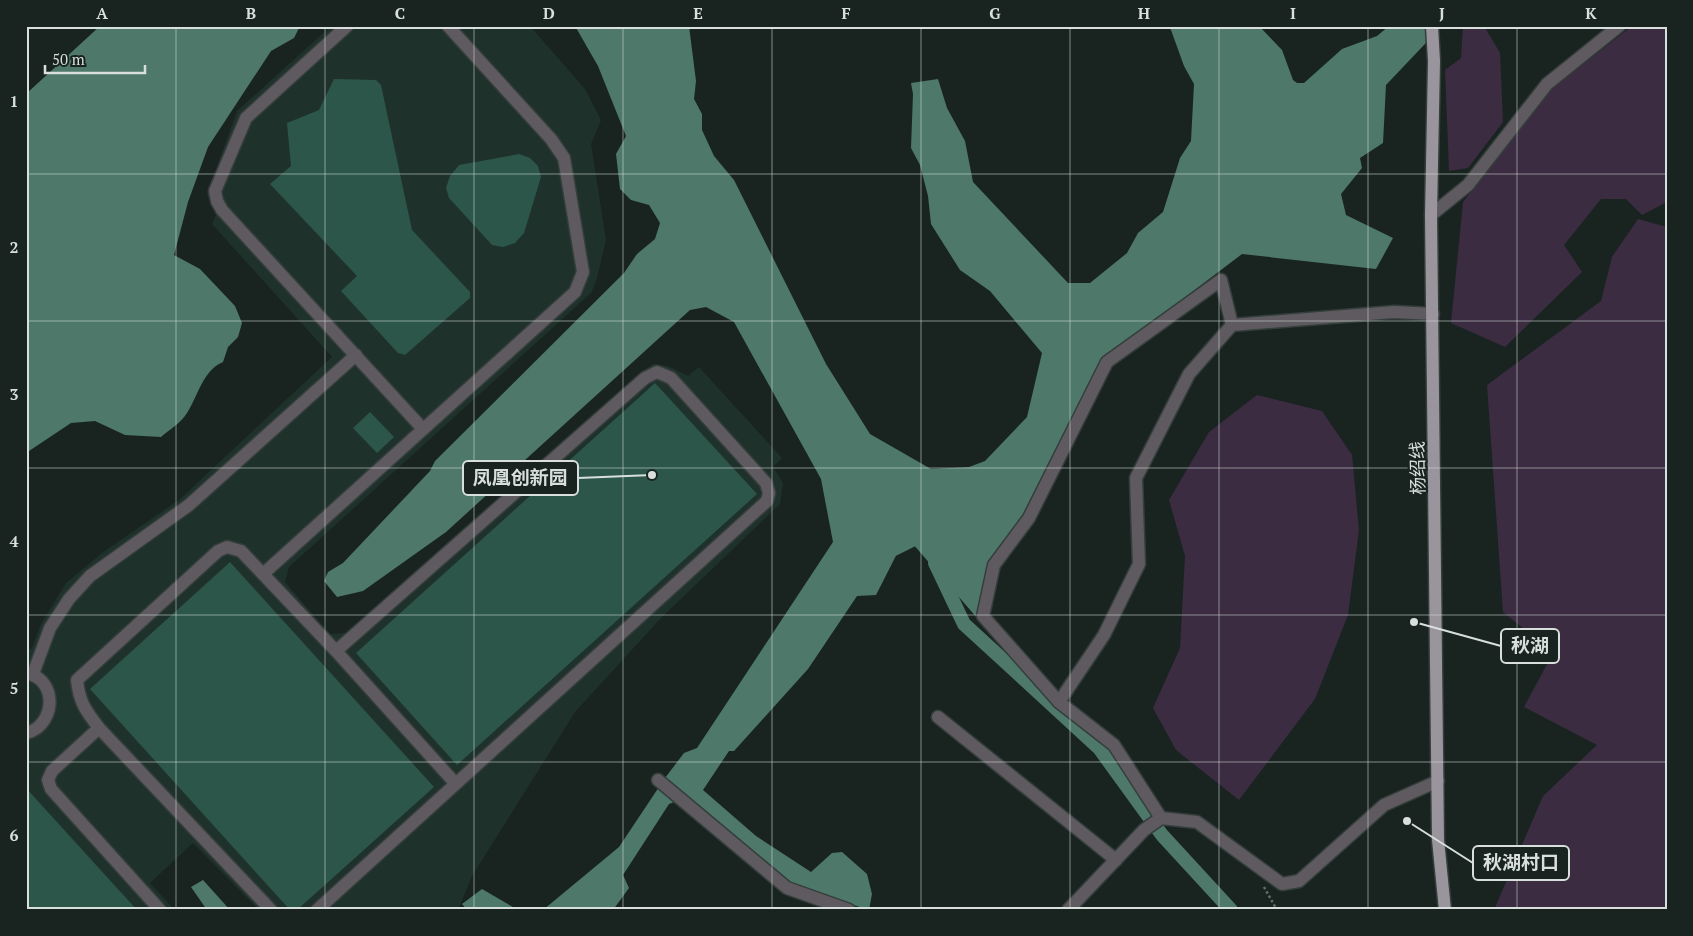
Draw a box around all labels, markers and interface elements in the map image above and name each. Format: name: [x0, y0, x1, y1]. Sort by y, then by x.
text: A: [96, 2, 108, 24]
text: B: [246, 2, 256, 24]
text: C: [395, 2, 405, 24]
text: D: [543, 2, 555, 24]
text: E: [693, 2, 703, 24]
text: F: [841, 2, 851, 24]
text: G: [989, 2, 1001, 24]
text: H: [1138, 2, 1150, 24]
text: I: [1290, 2, 1296, 24]
text: J: [1439, 2, 1445, 24]
text: K: [1585, 2, 1597, 24]
scale bar: [45, 42, 145, 74]
text: 50 m: [52, 49, 85, 69]
text: 1: [9, 90, 19, 112]
text: 2: [9, 236, 19, 258]
text: 3: [9, 383, 19, 405]
street label: 杨绍线: [1405, 441, 1429, 495]
callout: 凤凰创新园: [463, 461, 578, 495]
text: 凤凰创新园: [472, 464, 568, 489]
text: 4: [9, 530, 19, 552]
callout: 秋湖: [1501, 629, 1559, 663]
text: 秋湖: [1511, 632, 1549, 657]
text: 5: [9, 677, 19, 699]
text: 6: [9, 824, 19, 846]
callout: 秋湖村口: [1473, 846, 1569, 880]
text: 秋湖村口: [1483, 849, 1559, 874]

